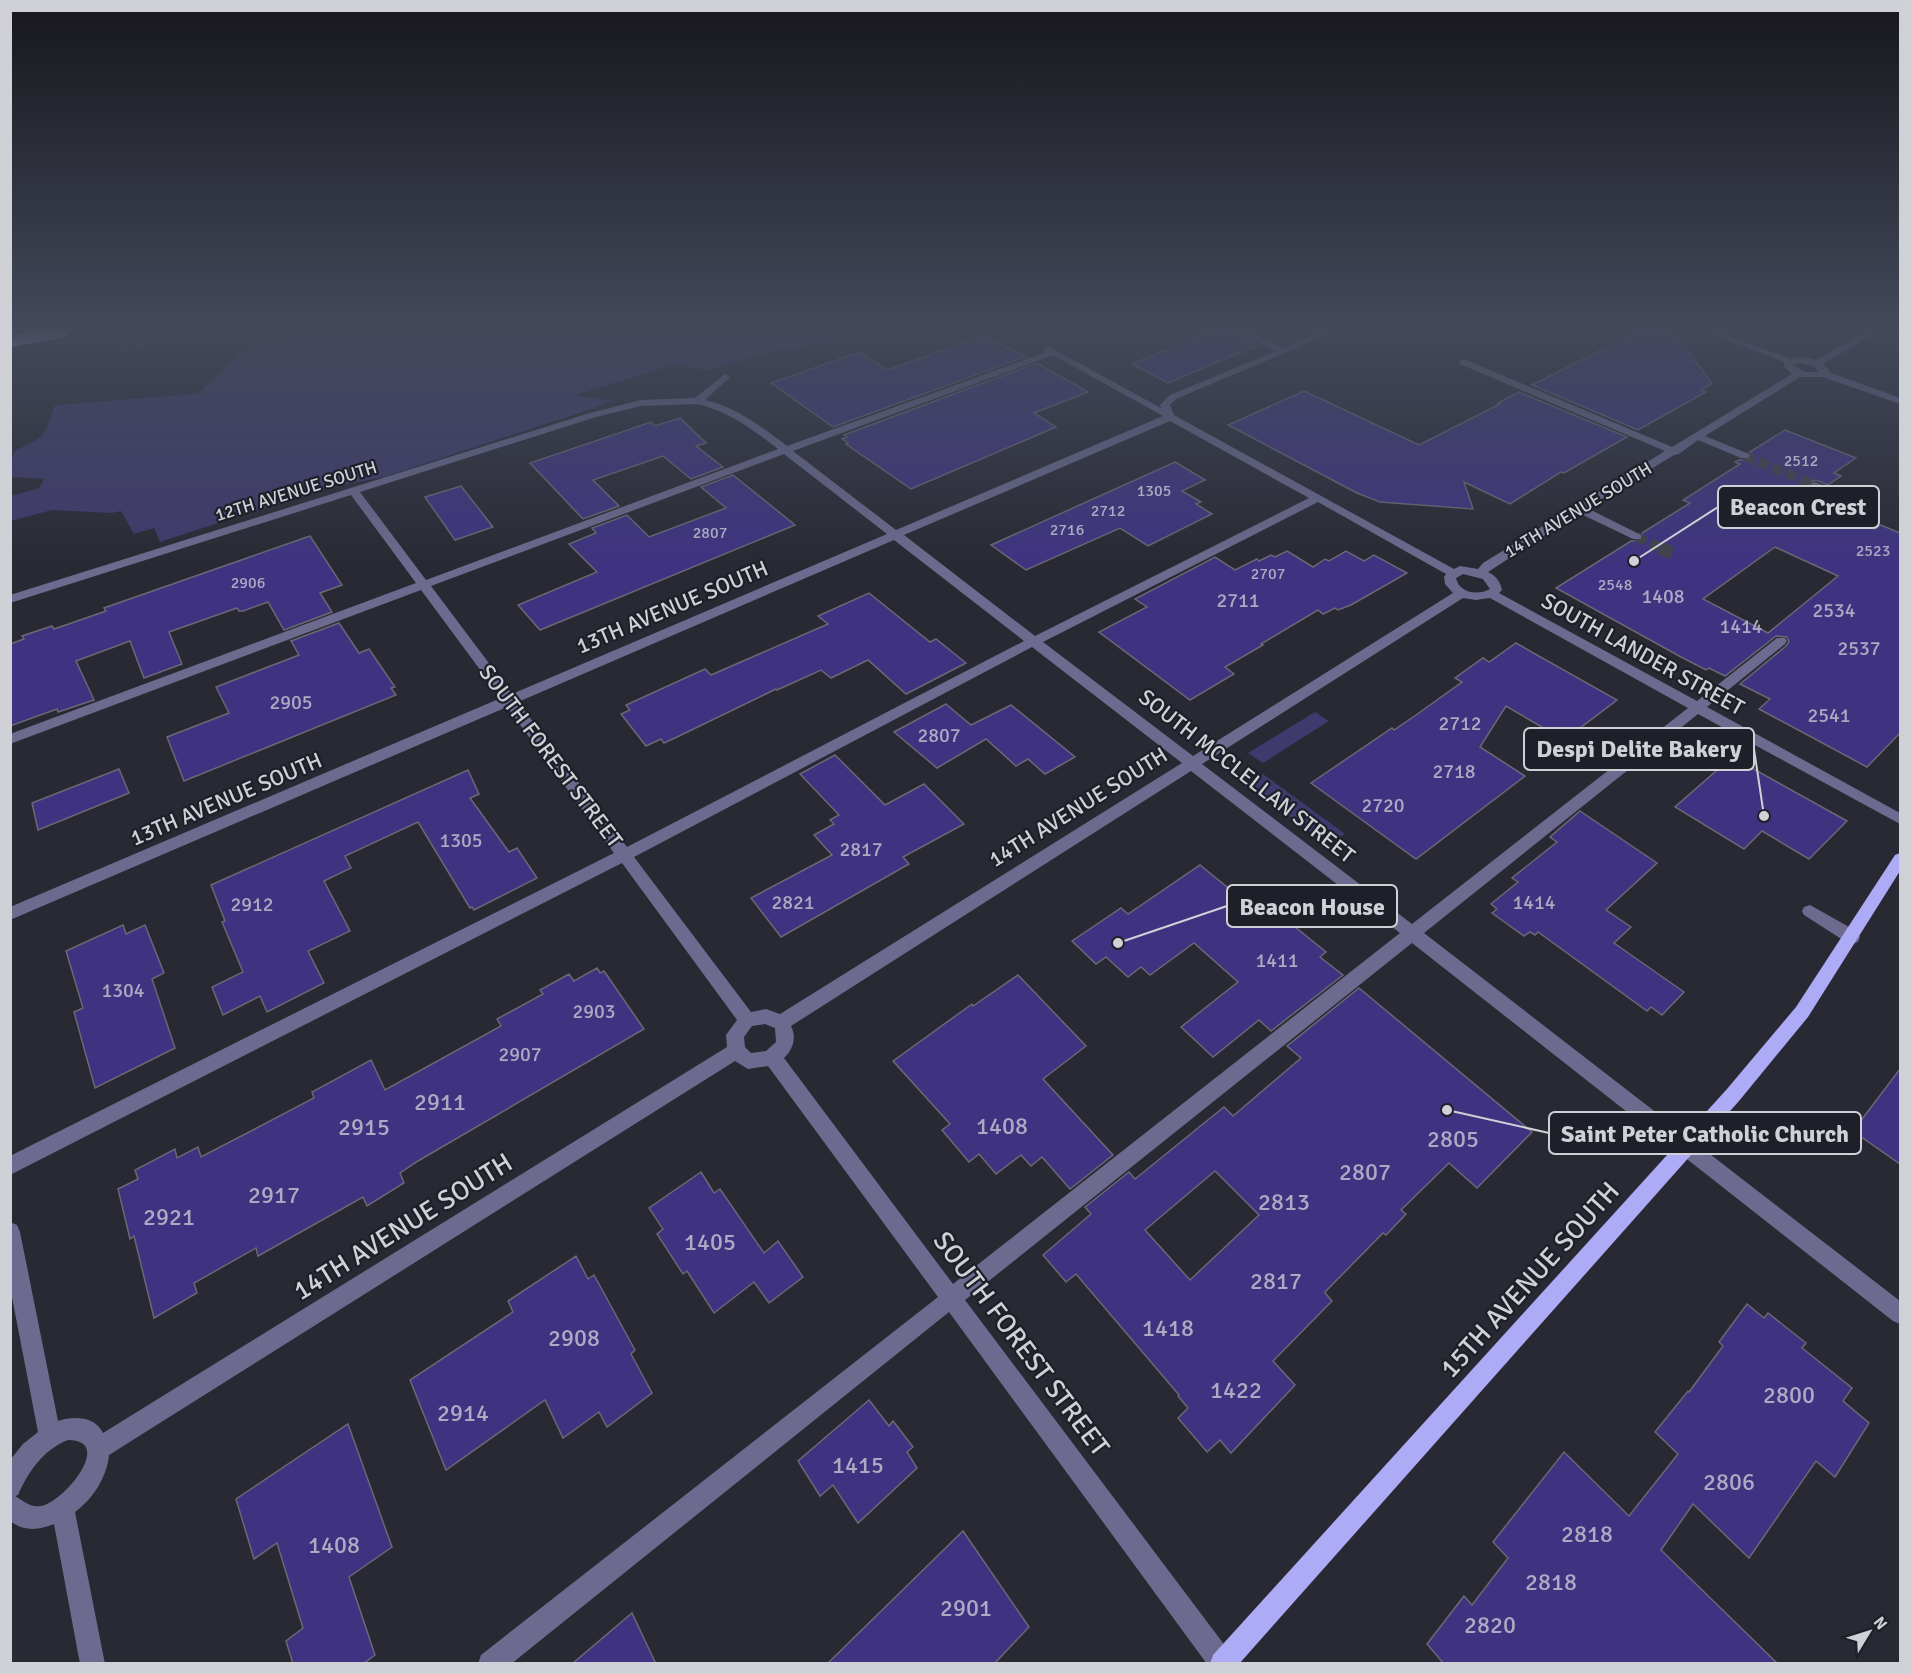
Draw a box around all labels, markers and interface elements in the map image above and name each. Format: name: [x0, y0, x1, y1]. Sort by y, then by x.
house number: 2512: [1784, 451, 1818, 471]
street label: 12TH AVENUE SOUTH: [212, 456, 380, 526]
street label: 14TH AVENUE SOUTH: [1500, 457, 1656, 563]
house number: 1305: [1137, 481, 1171, 501]
callout: Beacon Crest: [1718, 486, 1879, 528]
text: Beacon Crest: [1730, 492, 1866, 522]
house number: 2712: [1091, 501, 1125, 521]
house number: 2716: [1050, 520, 1084, 540]
house number: 2807: [693, 523, 727, 543]
house number: 2523: [1856, 541, 1890, 561]
street label: 13TH AVENUE SOUTH: [572, 554, 772, 660]
house number: 2707: [1251, 564, 1285, 584]
house number: 2906: [231, 573, 265, 593]
house number: 2548: [1598, 575, 1632, 595]
house number: 1408: [1641, 584, 1685, 609]
street label: SOUTH LANDER STREET: [1537, 587, 1749, 721]
house number: 2711: [1216, 588, 1260, 613]
house number: 2534: [1812, 598, 1856, 623]
house number: 1414: [1719, 614, 1763, 639]
house number: 2537: [1837, 636, 1881, 661]
street label: SOUTH FOREST STREET: [473, 659, 629, 853]
street label: SOUTH MCCLELLAN STREET: [1134, 683, 1361, 869]
house number: 2905: [269, 690, 313, 715]
house number: 2541: [1807, 703, 1851, 728]
house number: 2712: [1438, 711, 1482, 736]
house number: 2807: [917, 723, 961, 748]
callout: Despi Delite Bakery: [1524, 728, 1754, 770]
text: Despi Delite Bakery: [1536, 734, 1742, 764]
street label: 14TH AVENUE SOUTH: [984, 741, 1172, 873]
street label: 13TH AVENUE SOUTH: [126, 746, 326, 852]
house number: 2718: [1432, 759, 1476, 784]
house number: 2720: [1361, 793, 1405, 818]
house number: 1305: [439, 828, 483, 853]
house number: 2817: [839, 837, 883, 862]
callout: Beacon House: [1227, 885, 1397, 927]
house number: 2821: [771, 890, 815, 915]
house number: 1414: [1512, 890, 1556, 915]
house number: 2912: [230, 892, 274, 917]
text: Beacon House: [1239, 892, 1385, 922]
house number: 1411: [1255, 948, 1299, 973]
house number: 1304: [101, 978, 145, 1003]
house number: 2903: [572, 999, 616, 1024]
house number: 2907: [498, 1042, 542, 1067]
house number: 2911: [414, 1087, 466, 1117]
house number: 1408: [976, 1111, 1028, 1141]
house number: 2915: [338, 1112, 390, 1142]
callout: Saint Peter Catholic Church: [1549, 1112, 1861, 1154]
text: Saint Peter Catholic Church: [1561, 1119, 1849, 1149]
house number: 2805: [1427, 1124, 1479, 1154]
street label: 14TH AVENUE SOUTH: [287, 1146, 519, 1308]
house number: 2807: [1339, 1157, 1391, 1187]
street label: 15TH AVENUE SOUTH: [1433, 1175, 1627, 1385]
house number: 2917: [248, 1180, 300, 1210]
house number: 2813: [1258, 1187, 1310, 1217]
house number: 2921: [143, 1202, 195, 1232]
street label: SOUTH FOREST STREET: [926, 1225, 1117, 1463]
house number: 1405: [684, 1227, 736, 1257]
house number: 2817: [1250, 1266, 1302, 1296]
house number: 1418: [1142, 1313, 1194, 1343]
house number: 2908: [548, 1323, 600, 1353]
house number: 1422: [1210, 1375, 1262, 1405]
house number: 2800: [1763, 1380, 1815, 1410]
house number: 2914: [437, 1398, 489, 1428]
house number: 1415: [832, 1450, 884, 1480]
house number: 2806: [1703, 1467, 1755, 1497]
house number: 2818: [1561, 1519, 1613, 1549]
house number: 1408: [308, 1530, 360, 1560]
house number: 2818: [1525, 1567, 1577, 1597]
house number: 2901: [940, 1593, 992, 1623]
north arrow: [1839, 1602, 1899, 1662]
house number: 2820: [1464, 1610, 1516, 1640]
text: N: [1869, 1613, 1891, 1634]

